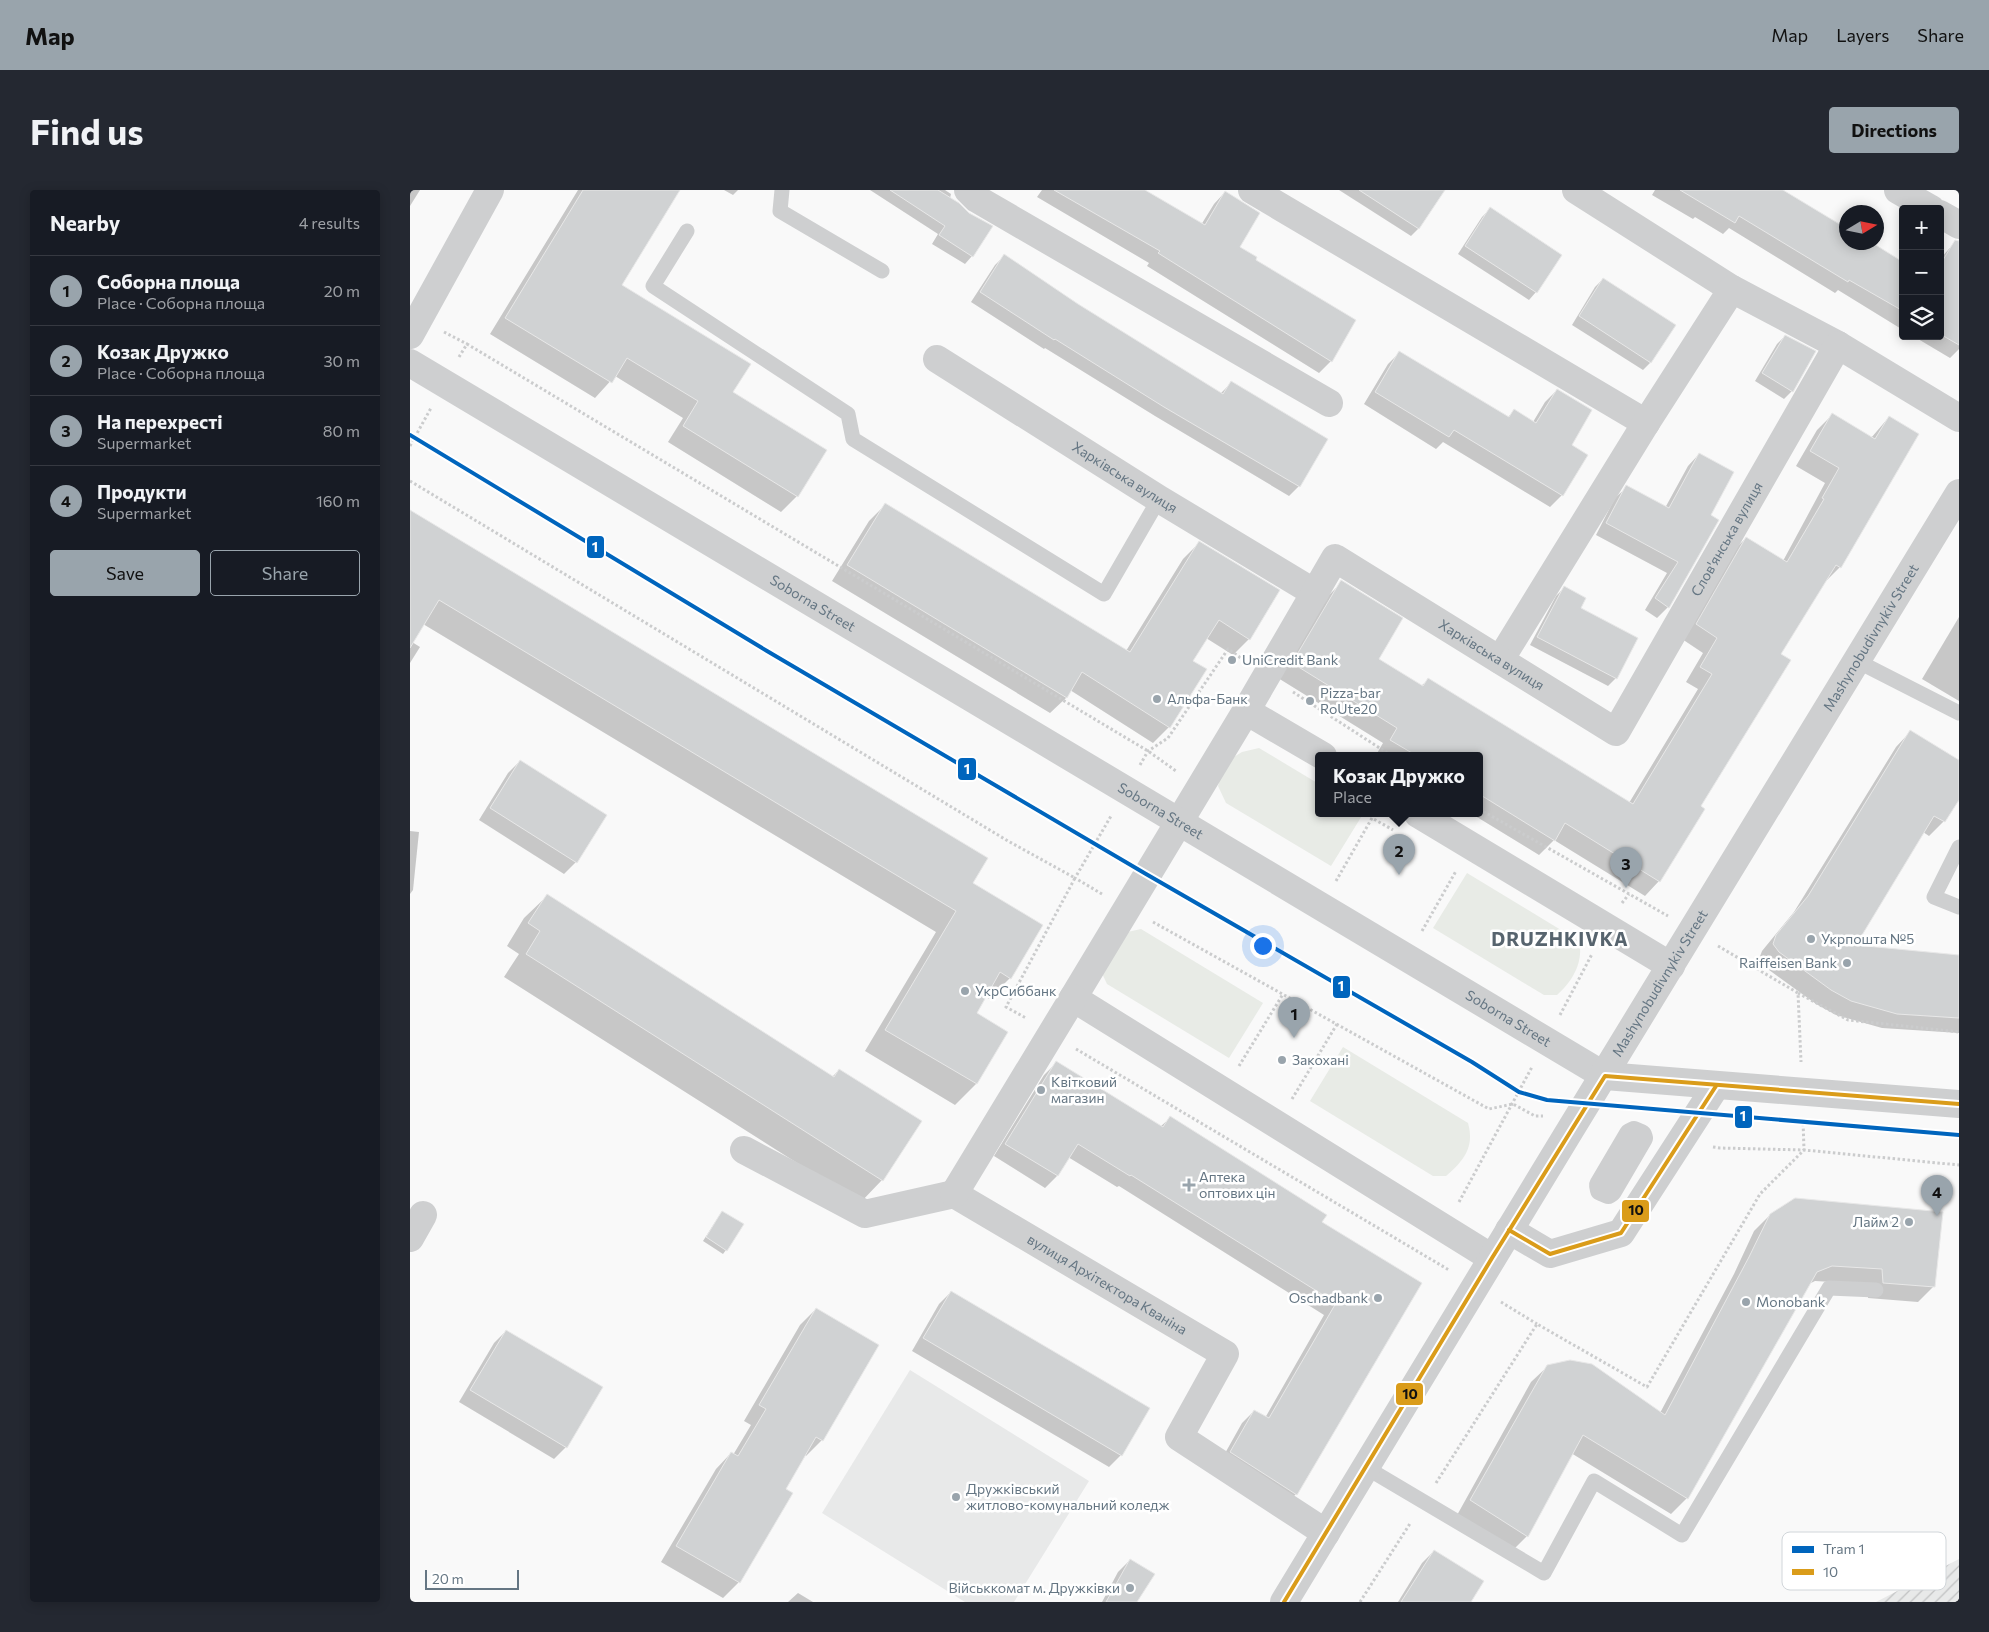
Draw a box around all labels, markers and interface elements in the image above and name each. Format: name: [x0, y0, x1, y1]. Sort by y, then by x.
text: Map: [25, 21, 75, 50]
text: Map: [1771, 24, 1808, 46]
text: Layers: [1836, 24, 1889, 46]
text: Share: [1917, 24, 1964, 46]
button: Directions: [1829, 107, 1959, 153]
text: Find us: [30, 109, 144, 152]
north arrow: [1839, 205, 1884, 250]
map controls: [1899, 205, 1944, 340]
button: +: [1899, 205, 1944, 250]
text: Nearby: [50, 210, 120, 235]
text: 4 results: [299, 213, 360, 232]
button: −: [1899, 250, 1944, 295]
text: Соборна площа: [97, 270, 240, 293]
text: 1: [62, 281, 70, 300]
text: 20 m: [324, 281, 360, 300]
text: Place · Соборна площа: [97, 293, 265, 312]
button: layers: [1899, 295, 1944, 340]
text: Козак Дружко: [97, 340, 229, 363]
text: 2: [61, 351, 71, 370]
text: 30 m: [323, 351, 360, 370]
text: Place · Соборна площа: [97, 363, 265, 382]
text: На перехресті: [97, 410, 223, 433]
text: 3: [61, 421, 71, 440]
text: 80 m: [323, 421, 360, 440]
text: Supermarket: [97, 433, 192, 452]
street label: Харківська вулиця: [1069, 438, 1181, 516]
street label: Слов'янська вулиця: [1687, 479, 1766, 599]
text: Продукти: [97, 480, 187, 503]
text: 4: [61, 491, 71, 510]
text: 160 m: [316, 491, 360, 510]
text: Supermarket: [97, 503, 192, 522]
line badge: 1: [586, 535, 605, 559]
text: 1: [592, 538, 598, 555]
button: Save: [50, 550, 200, 596]
button: Share: [210, 550, 360, 596]
street label: Mashynobudivnykiv Street: [1819, 560, 1922, 714]
street label: Soborna Street: [767, 571, 859, 635]
street label: Харківська вулиця: [1436, 615, 1548, 693]
place label: UniCredit Bank: [1242, 651, 1339, 668]
marker: UniCredit Bank: [1226, 654, 1238, 666]
place label: Pizza-bar RoUte20: [1320, 684, 1381, 717]
place label: Альфа-Банк: [1167, 690, 1248, 707]
marker: Альфа-Банк: [1151, 693, 1163, 705]
marker: Pizza-bar RoUte20: [1304, 695, 1316, 707]
popup: [1315, 752, 1483, 817]
line badge: 1: [957, 757, 977, 781]
text: 1: [964, 760, 970, 777]
text: Козак Дружко: [1333, 764, 1465, 787]
street label: Soborna Street: [1115, 778, 1207, 843]
text: Place: [1333, 787, 1372, 806]
pin: 2: [1383, 834, 1415, 875]
pin: 3: [1610, 847, 1642, 888]
street label: Mashynobudivnykiv Street: [1608, 906, 1711, 1060]
district label: DRUZHKIVKA: [1491, 927, 1629, 950]
place label: Укрпошта №5: [1821, 930, 1914, 947]
your location: [1250, 933, 1276, 959]
marker: Укрпошта №5: [1805, 933, 1817, 945]
place label: Raiffeisen Bank: [1739, 954, 1837, 971]
marker: Raiffeisen Bank: [1841, 957, 1853, 969]
line badge: 1: [1332, 975, 1351, 999]
text: 1: [1338, 977, 1344, 994]
place label: УкрСиббанк: [975, 982, 1057, 999]
marker: УкрСиббанк: [959, 985, 971, 997]
street label: Soborna Street: [1463, 986, 1555, 1050]
pin: 1: [1278, 997, 1310, 1038]
place label: Закохані: [1292, 1051, 1349, 1068]
marker: Закохані: [1276, 1054, 1288, 1066]
place label: Квітковий магазин: [1051, 1073, 1117, 1106]
marker: Квітковий магазин: [1035, 1084, 1047, 1096]
line badge: 1: [1734, 1105, 1753, 1129]
text: 1: [1740, 1107, 1746, 1124]
place label: Аптека оптових цін: [1199, 1168, 1276, 1201]
pin: 4: [1921, 1175, 1953, 1216]
marker: Аптека оптових цін: [1183, 1179, 1195, 1191]
line badge: 10: [1621, 1199, 1650, 1223]
text: 10: [1628, 1201, 1644, 1218]
place label: Лайм 2: [1853, 1213, 1899, 1230]
marker: Лайм 2: [1903, 1216, 1915, 1228]
street label: вулиця Архітектора Кваніна: [1025, 1230, 1190, 1338]
place label: Oschadbank: [1289, 1289, 1368, 1306]
marker: Oschadbank: [1372, 1292, 1384, 1304]
place label: Monobank: [1756, 1293, 1826, 1310]
marker: Monobank: [1740, 1296, 1752, 1308]
line badge: 10: [1395, 1382, 1424, 1406]
text: 10: [1402, 1385, 1418, 1402]
place label: Дружківський житлово-комунальний коледж: [966, 1480, 1170, 1513]
marker: Дружківський житлово-комунальний коледж: [950, 1491, 962, 1503]
legend: [1782, 1532, 1946, 1590]
text: Tram 1: [1823, 1540, 1864, 1557]
text: 10: [1823, 1563, 1838, 1580]
scale bar: [425, 1567, 519, 1590]
text: 20 m: [432, 1570, 464, 1587]
place label: Військкомат м. Дружківки: [948, 1579, 1120, 1596]
marker: Військкомат м. Дружківки: [1124, 1582, 1136, 1594]

